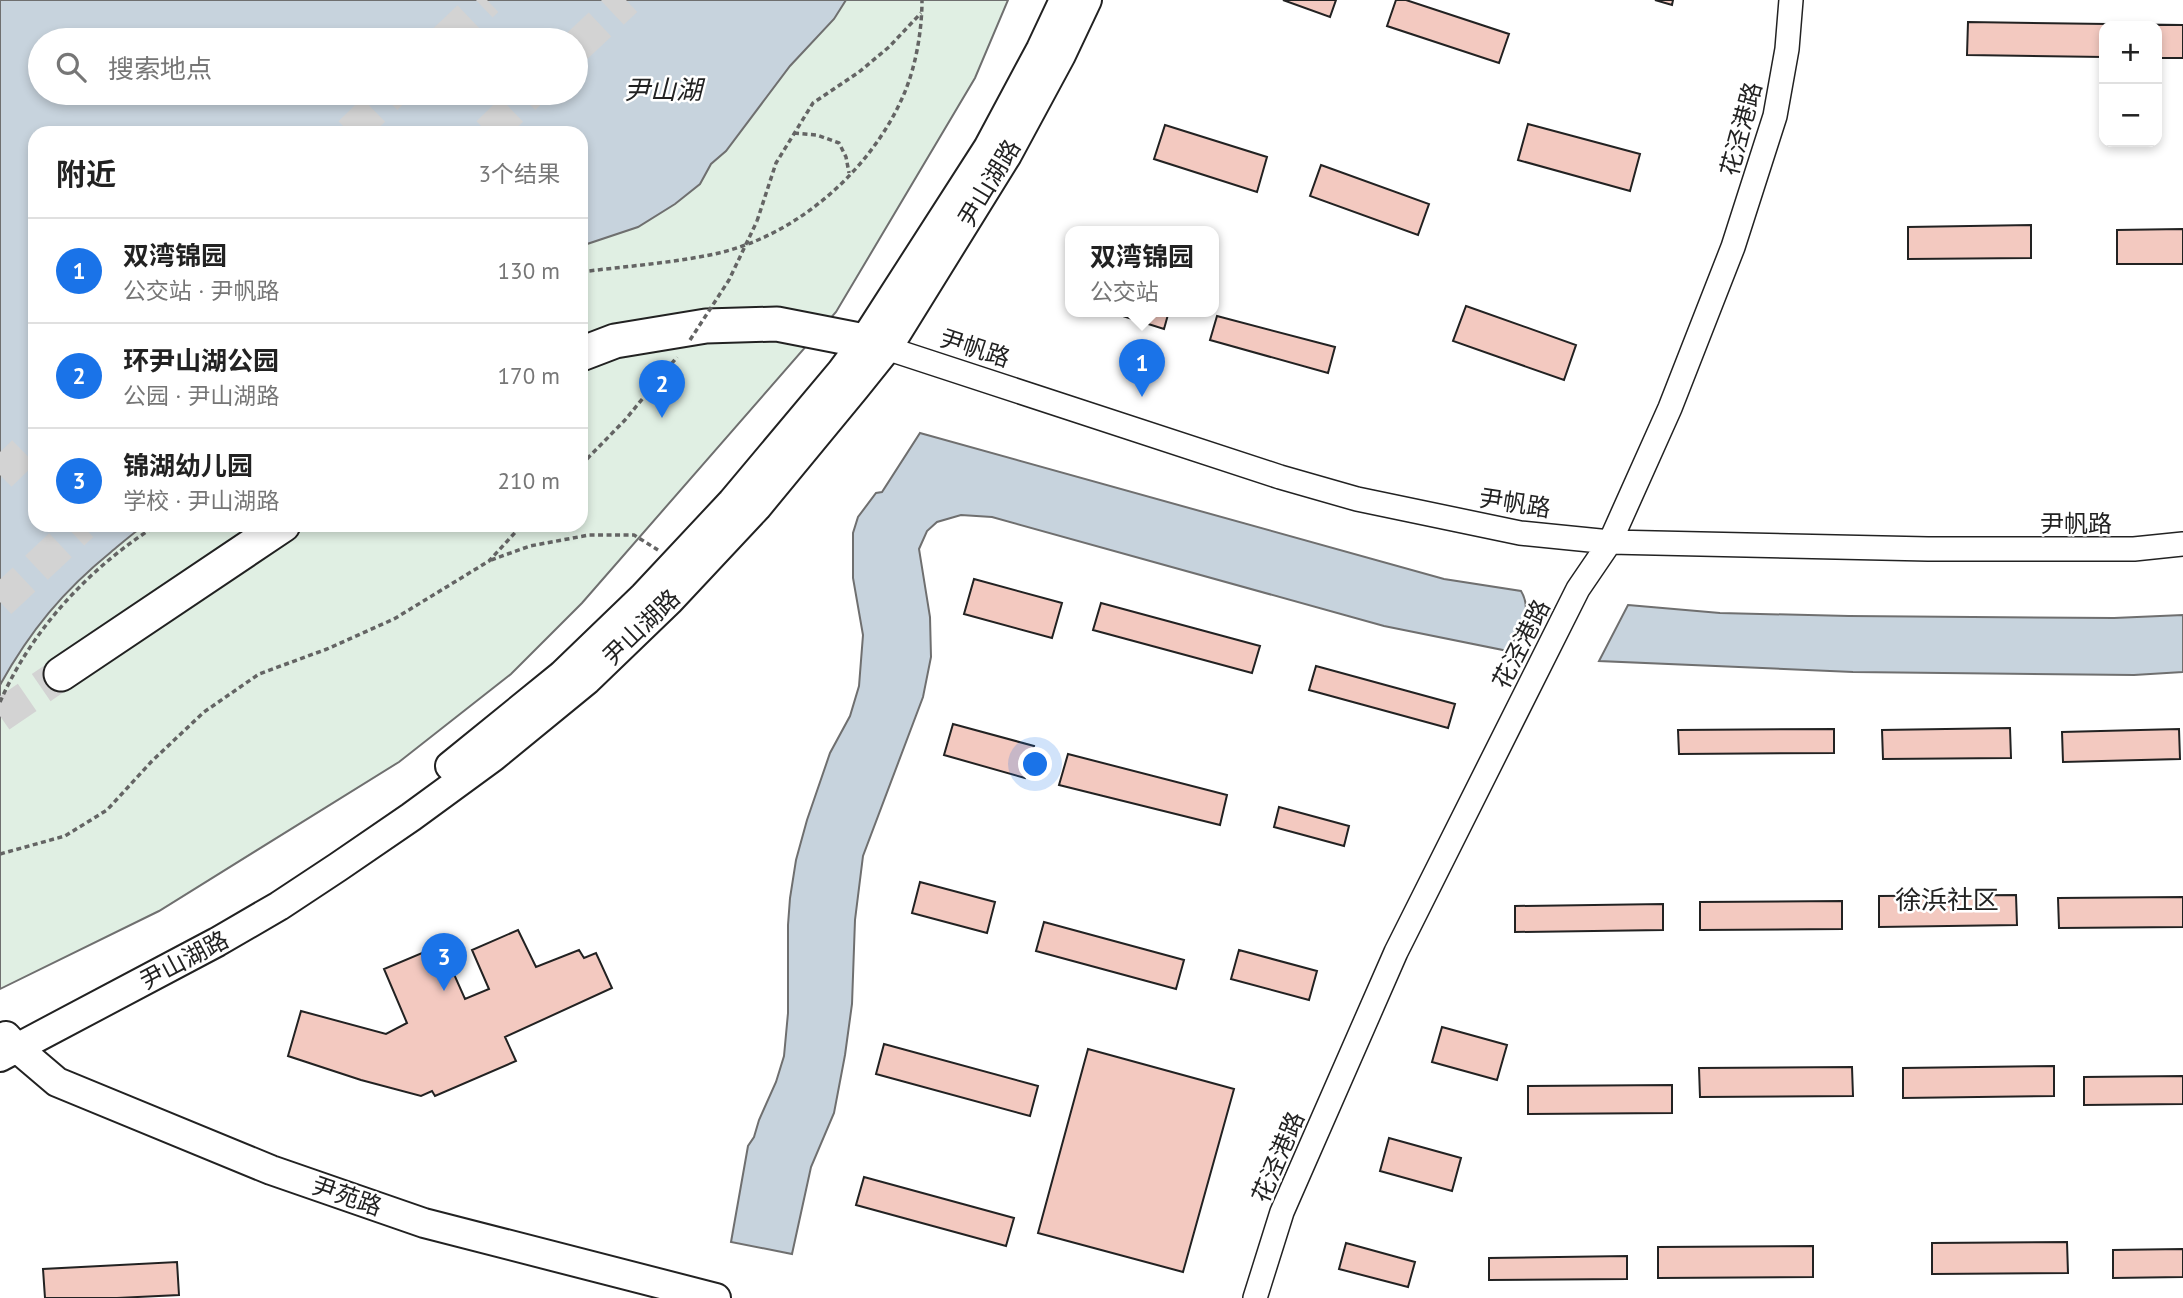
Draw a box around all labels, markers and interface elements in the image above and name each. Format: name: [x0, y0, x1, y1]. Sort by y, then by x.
map controls: [2099, 21, 2162, 147]
button: +: [2099, 21, 2162, 84]
search box: [28, 28, 588, 105]
icon: search: [52, 48, 90, 86]
text: 搜索地点: [108, 52, 212, 85]
water label: 尹山湖: [624, 73, 706, 106]
street label: 花泾港路: [1714, 79, 1768, 179]
button: −: [2099, 84, 2162, 147]
street label: 尹山湖路: [951, 134, 1027, 232]
text: 附近: [56, 154, 116, 193]
text: 3个结果: [478, 159, 560, 188]
popup: [1065, 226, 1219, 317]
text: 双湾锦园: [123, 239, 227, 272]
text: 双湾锦园: [1090, 240, 1194, 273]
text: 1: [72, 256, 86, 285]
text: 130 m: [498, 256, 560, 285]
text: 公交站 · 尹帆路: [123, 276, 279, 305]
text: 公交站: [1090, 277, 1159, 306]
street label: 尹帆路: [936, 322, 1014, 374]
pin: 1: [1119, 339, 1165, 397]
text: 环尹山湖公园: [123, 344, 279, 377]
pin: 2: [639, 360, 685, 418]
text: 2: [72, 361, 86, 390]
text: 170 m: [498, 361, 560, 390]
text: 公园 · 尹山湖路: [123, 381, 279, 410]
text: 锦湖幼儿园: [123, 449, 253, 482]
text: 3: [72, 466, 86, 495]
text: 210 m: [498, 466, 560, 495]
street label: 尹帆路: [1477, 482, 1553, 524]
text: 学校 · 尹山湖路: [123, 486, 279, 515]
street label: 尹帆路: [2040, 508, 2112, 539]
street label: 尹山湖路: [596, 583, 686, 671]
street label: 花泾港路: [1485, 594, 1557, 694]
your location: [1018, 747, 1052, 781]
district label: 徐浜社区: [1895, 883, 1999, 916]
street label: 尹山湖路: [134, 924, 234, 996]
pin: 3: [421, 933, 467, 991]
street label: 花泾港路: [1245, 1107, 1311, 1207]
street label: 尹苑路: [308, 1170, 386, 1222]

